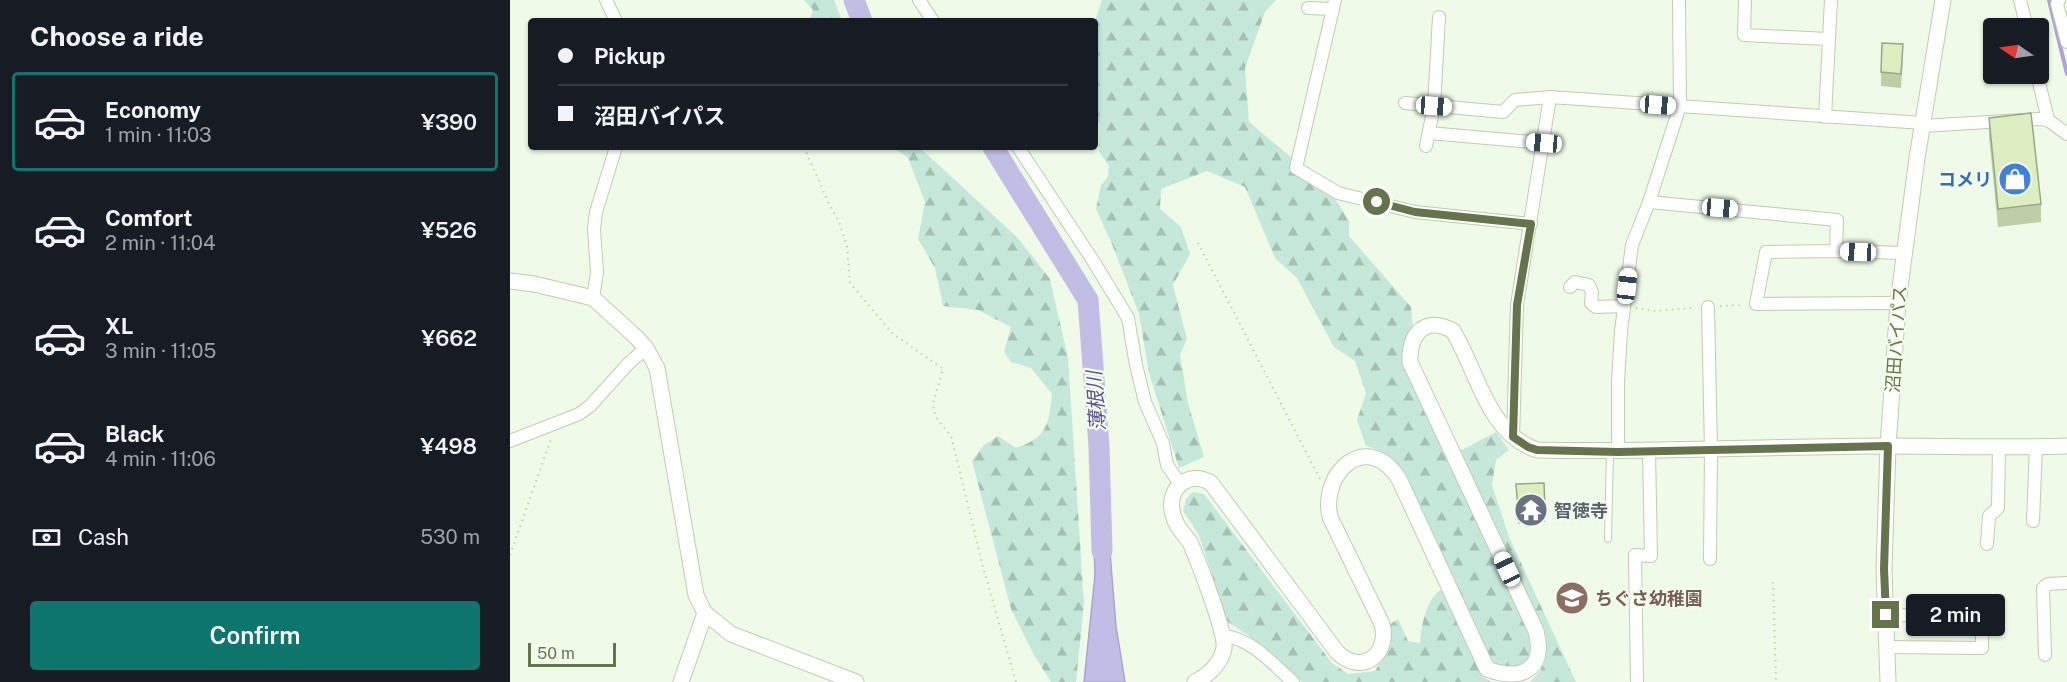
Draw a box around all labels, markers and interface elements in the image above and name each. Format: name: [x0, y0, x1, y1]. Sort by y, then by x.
north arrow: [1983, 18, 2049, 84]
map controls: [1983, 18, 2049, 84]
text: Choose a ride: [30, 20, 204, 52]
text: Pickup: [594, 43, 665, 69]
icon: car: [33, 95, 87, 149]
car: [1639, 95, 1677, 115]
car: [1415, 96, 1453, 116]
text: Economy: [105, 97, 201, 123]
text: 沼田バイパス: [594, 103, 726, 129]
text: ¥390: [421, 109, 477, 135]
text: 1 min · 11:03: [105, 123, 212, 147]
car: [1525, 132, 1563, 154]
shop icon: コメリ: [1997, 161, 2033, 197]
place label: コメリ: [1938, 169, 1992, 190]
route start: [1363, 188, 1390, 215]
car: [1701, 197, 1739, 219]
icon: car: [33, 203, 87, 257]
text: Comfort: [105, 205, 192, 231]
text: ¥526: [421, 217, 477, 243]
text: 2 min · 11:04: [105, 231, 215, 255]
car: [1840, 242, 1876, 262]
car: [1616, 267, 1638, 305]
street label: 沼田バイパス: [1882, 285, 1910, 393]
icon: car: [33, 311, 87, 365]
text: XL: [105, 313, 133, 339]
text: ¥662: [421, 325, 477, 351]
text: 3 min · 11:05: [105, 339, 216, 363]
water label: 薄根川: [1082, 368, 1110, 432]
icon: car: [33, 419, 87, 473]
text: Black: [105, 421, 164, 447]
text: ¥498: [420, 433, 477, 459]
text: 4 min · 11:06: [105, 447, 216, 471]
temple icon: 智徳寺: [1513, 492, 1549, 528]
place label: 智徳寺: [1554, 500, 1608, 521]
icon: cash: [30, 521, 63, 554]
text: Cash: [78, 524, 129, 550]
text: 530 m: [420, 525, 480, 549]
car: [1491, 549, 1523, 589]
school or university icon: ちぐさ幼稚園: [1554, 580, 1590, 616]
place label: ちぐさ幼稚園: [1595, 588, 1703, 609]
callout: 2 min: [1907, 594, 2006, 636]
button: Confirm: [30, 601, 480, 670]
route end: [1872, 601, 1899, 628]
text: 2 min: [1930, 603, 1981, 627]
scale bar: [528, 640, 616, 668]
text: 50 m: [537, 644, 575, 663]

